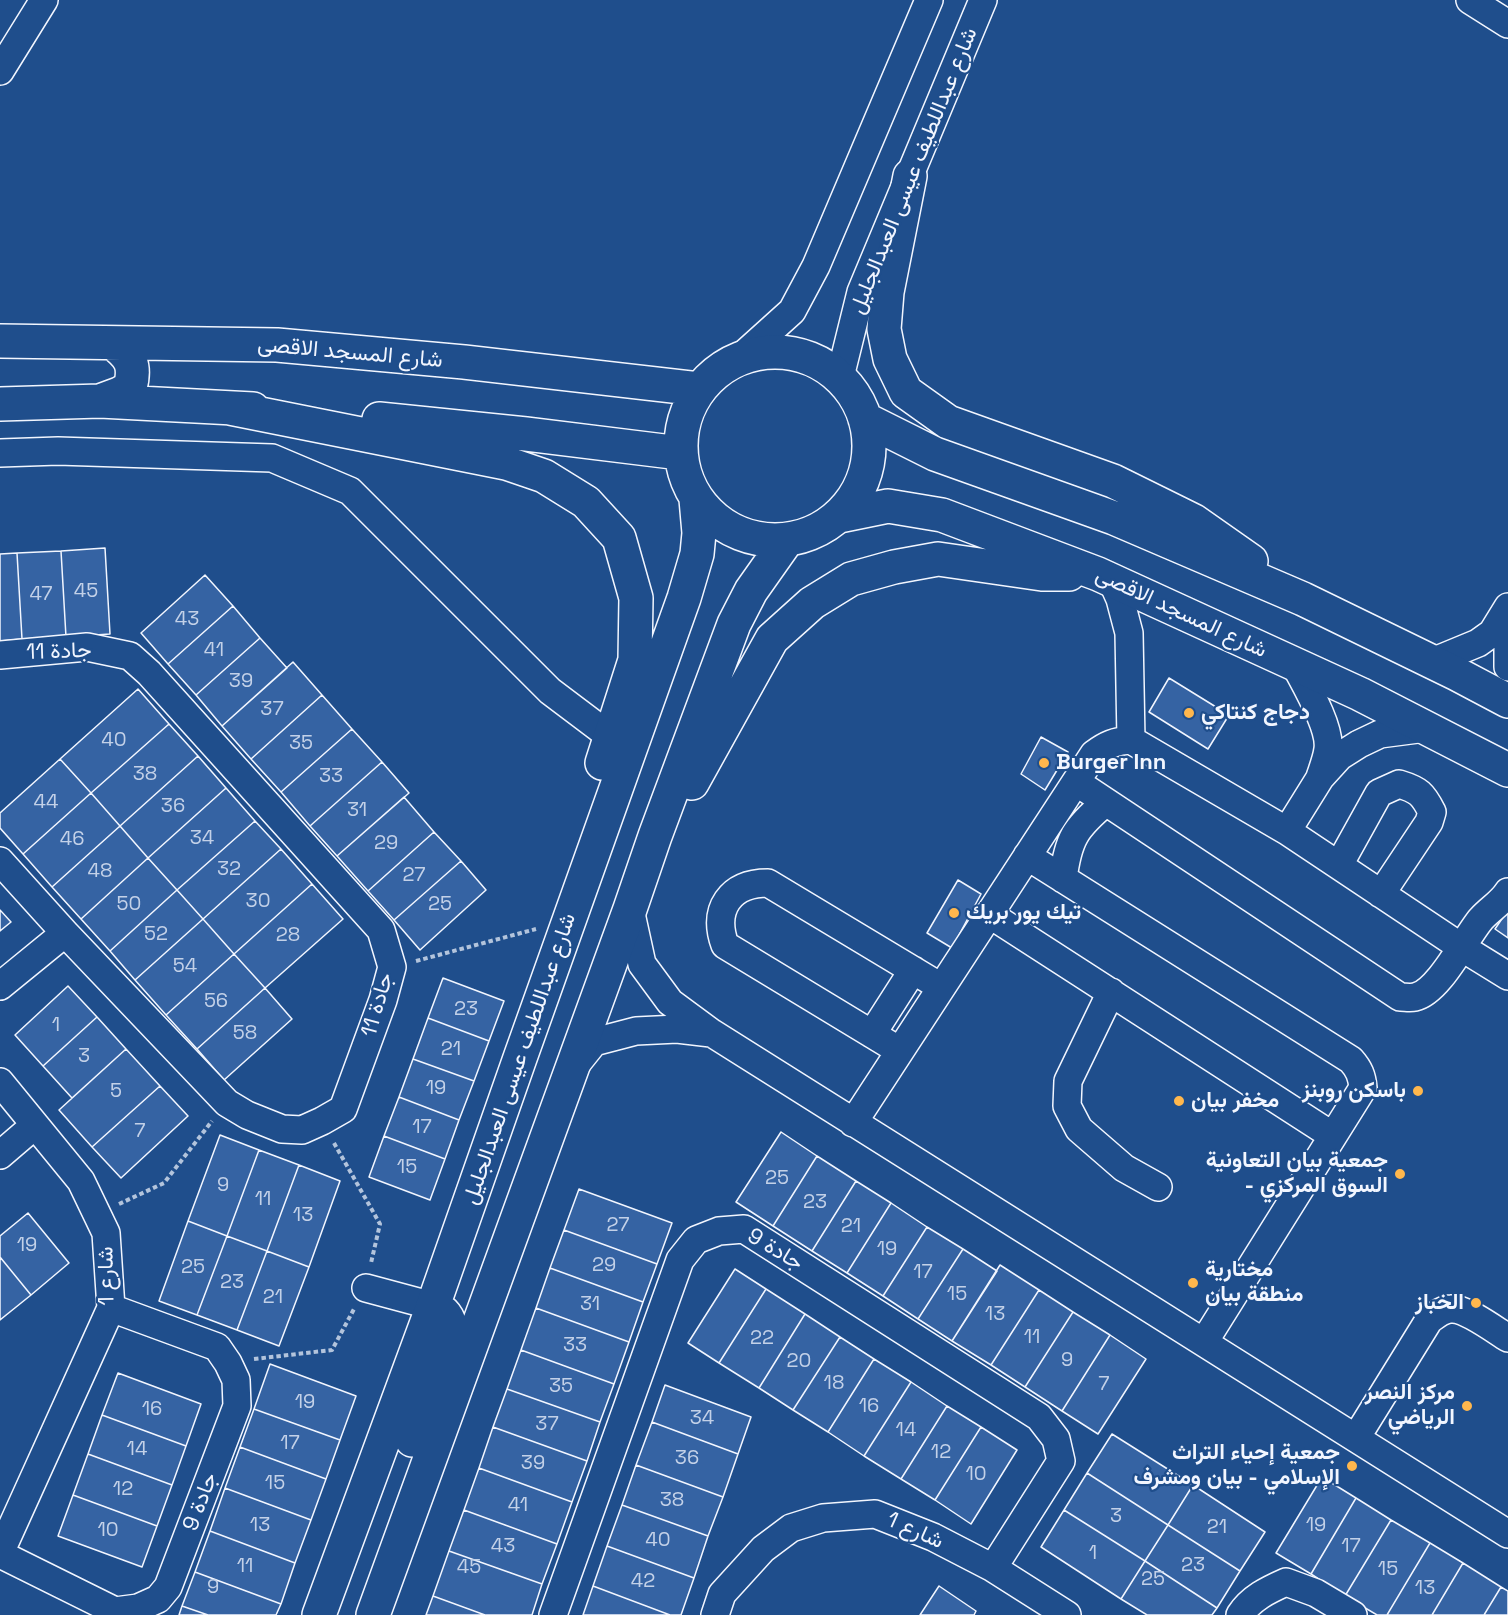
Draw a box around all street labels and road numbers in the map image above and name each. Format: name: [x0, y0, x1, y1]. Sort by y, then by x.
street label: شارع عبداللطيف عيسى العبدالجليل: [844, 24, 984, 318]
street label: شارع المسجد الاقصى: [256, 332, 444, 374]
street label: شارع المسجد الاقصى: [1091, 562, 1271, 664]
street label: جادة 11: [26, 638, 92, 666]
street label: شارع عبداللطيف عيسى العبدالجليل: [458, 910, 582, 1208]
street label: جادة 11: [356, 970, 400, 1040]
street label: جادة 9: [742, 1223, 808, 1277]
street label: شارع 1: [93, 1246, 121, 1306]
street label: جادة 9: [178, 1469, 224, 1535]
street label: شارع 1: [883, 1507, 947, 1555]

